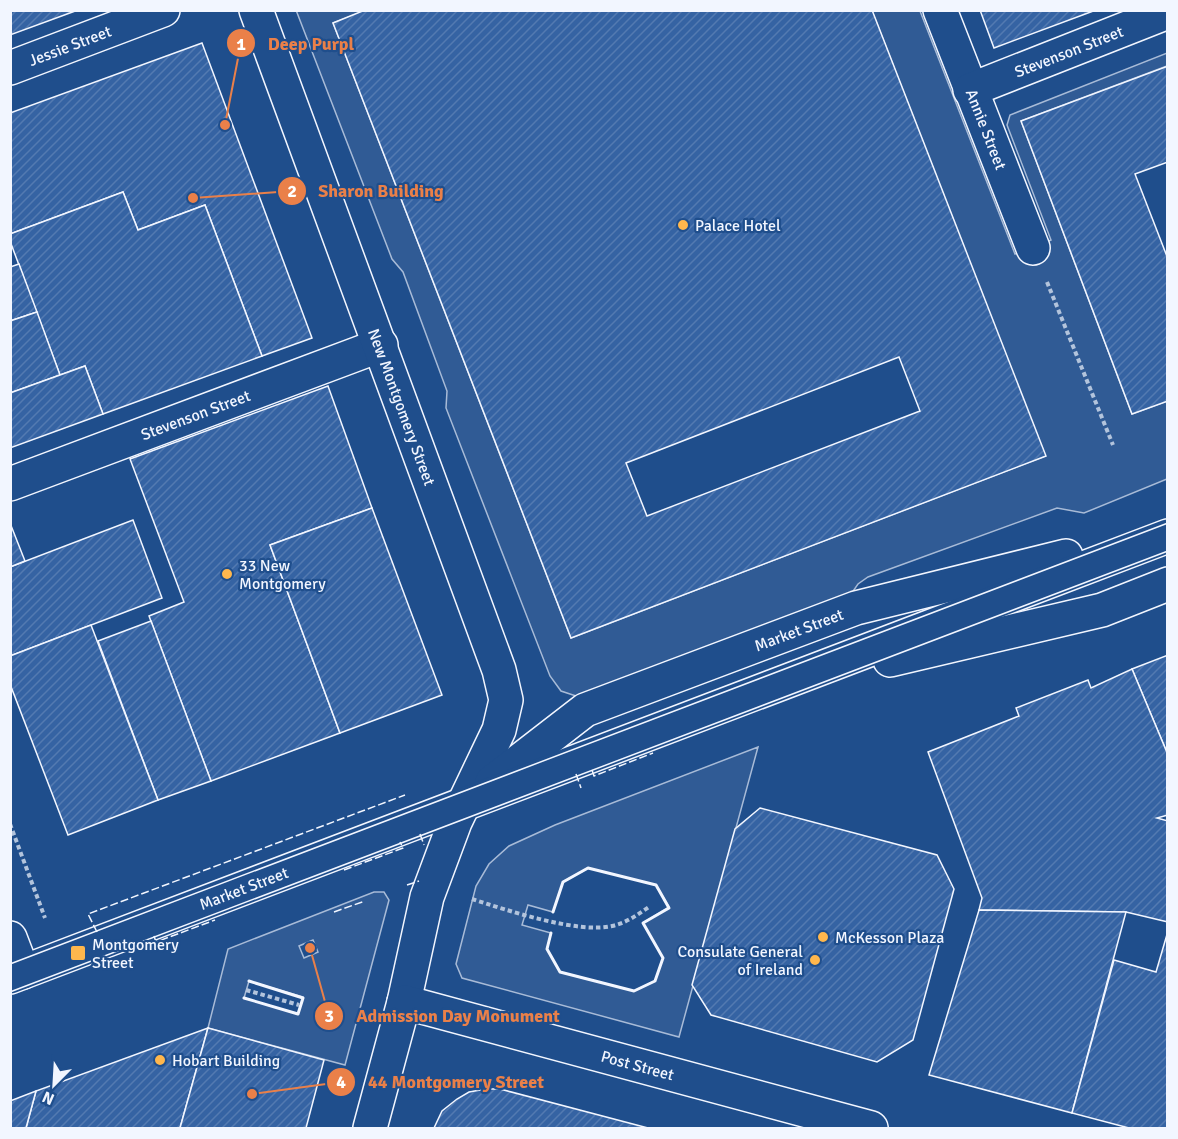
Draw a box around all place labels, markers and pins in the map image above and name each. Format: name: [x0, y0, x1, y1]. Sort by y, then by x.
callout: Deep Purpl: [226, 25, 366, 61]
callout: Sharon Building: [277, 173, 456, 209]
place label: Palace Hotel: [695, 216, 781, 236]
marker: Palace Hotel: [676, 218, 690, 232]
place label: 33 New Montgomery: [239, 556, 326, 594]
marker: 33 New Montgomery: [220, 567, 234, 581]
place label: McKesson Plaza: [835, 928, 944, 948]
marker: McKesson Plaza: [816, 930, 830, 944]
place label: Montgomery Street: [92, 935, 179, 973]
place label: Consulate General of Ireland: [677, 942, 803, 980]
marker: Montgomery Street: [69, 944, 87, 962]
marker: Consulate General of Ireland: [808, 953, 822, 967]
callout: Admission Day Monument: [314, 998, 572, 1034]
place label: Hobart Building: [172, 1051, 280, 1071]
marker: Hobart Building: [153, 1053, 167, 1067]
callout: 44 Montgomery Street: [326, 1064, 556, 1100]

